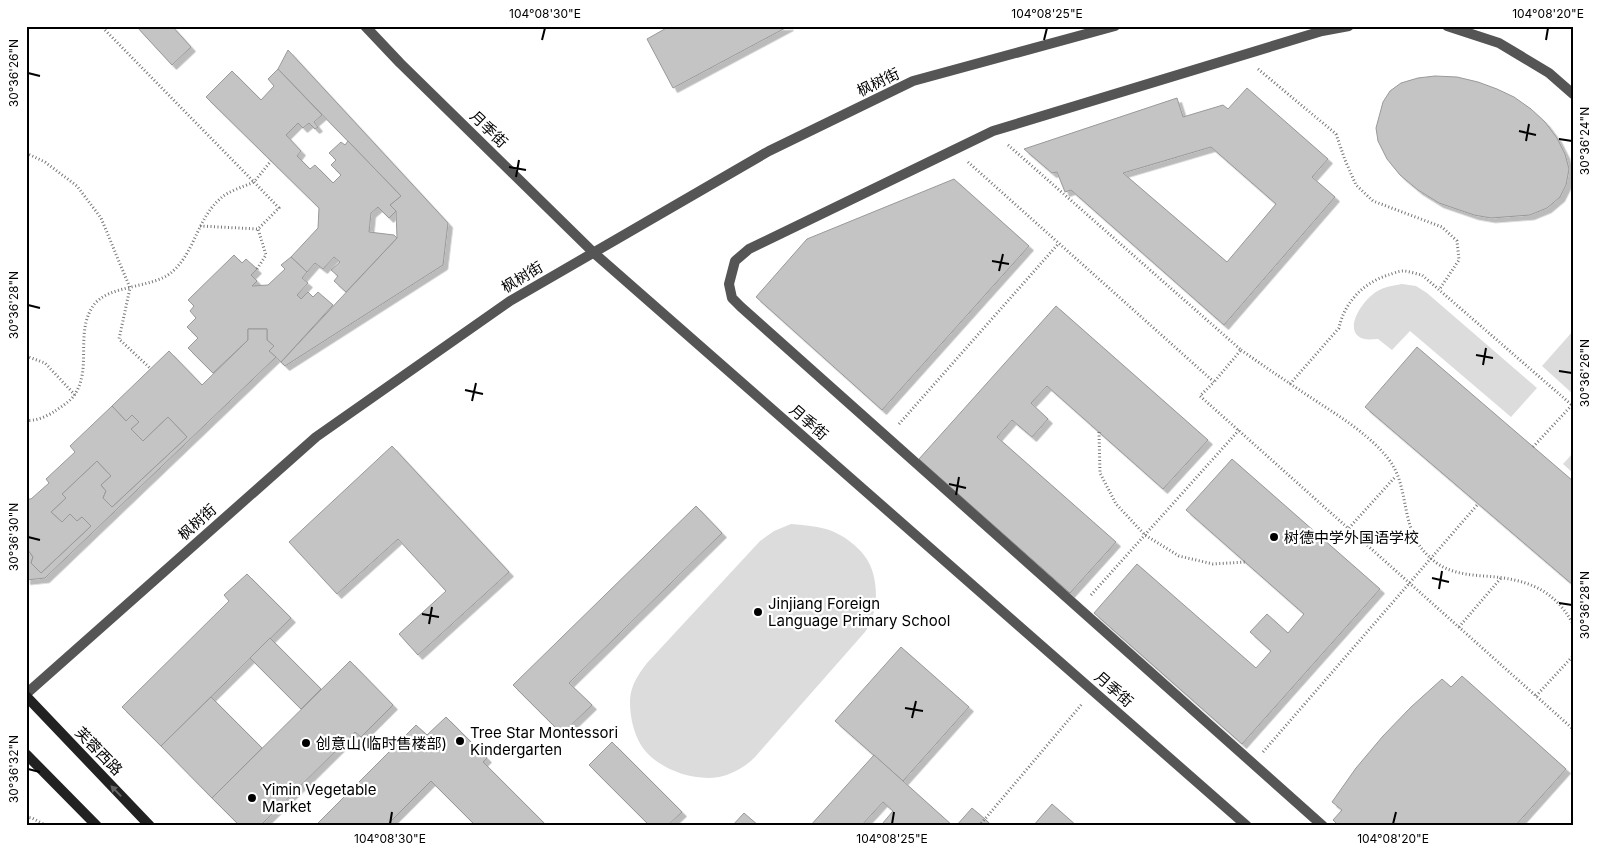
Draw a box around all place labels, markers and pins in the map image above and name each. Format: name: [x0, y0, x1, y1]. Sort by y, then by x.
place label: 树德中学外国语学校: [1284, 528, 1419, 547]
marker: 树德中学外国语学校: [1268, 531, 1280, 543]
place label: Jinjiang Foreign Language Primary School: [768, 594, 950, 630]
marker: Jinjiang Foreign Language Primary School: [752, 606, 764, 618]
place label: Tree Star Montessori Kindergarten: [470, 723, 618, 759]
place label: 创意山(临时售楼部): [316, 734, 447, 753]
marker: Tree Star Montessori Kindergarten: [454, 735, 466, 747]
marker: 创意山(临时售楼部): [300, 737, 312, 749]
place label: Yimin Vegetable Market: [262, 780, 377, 816]
marker: Yimin Vegetable Market: [246, 792, 258, 804]

